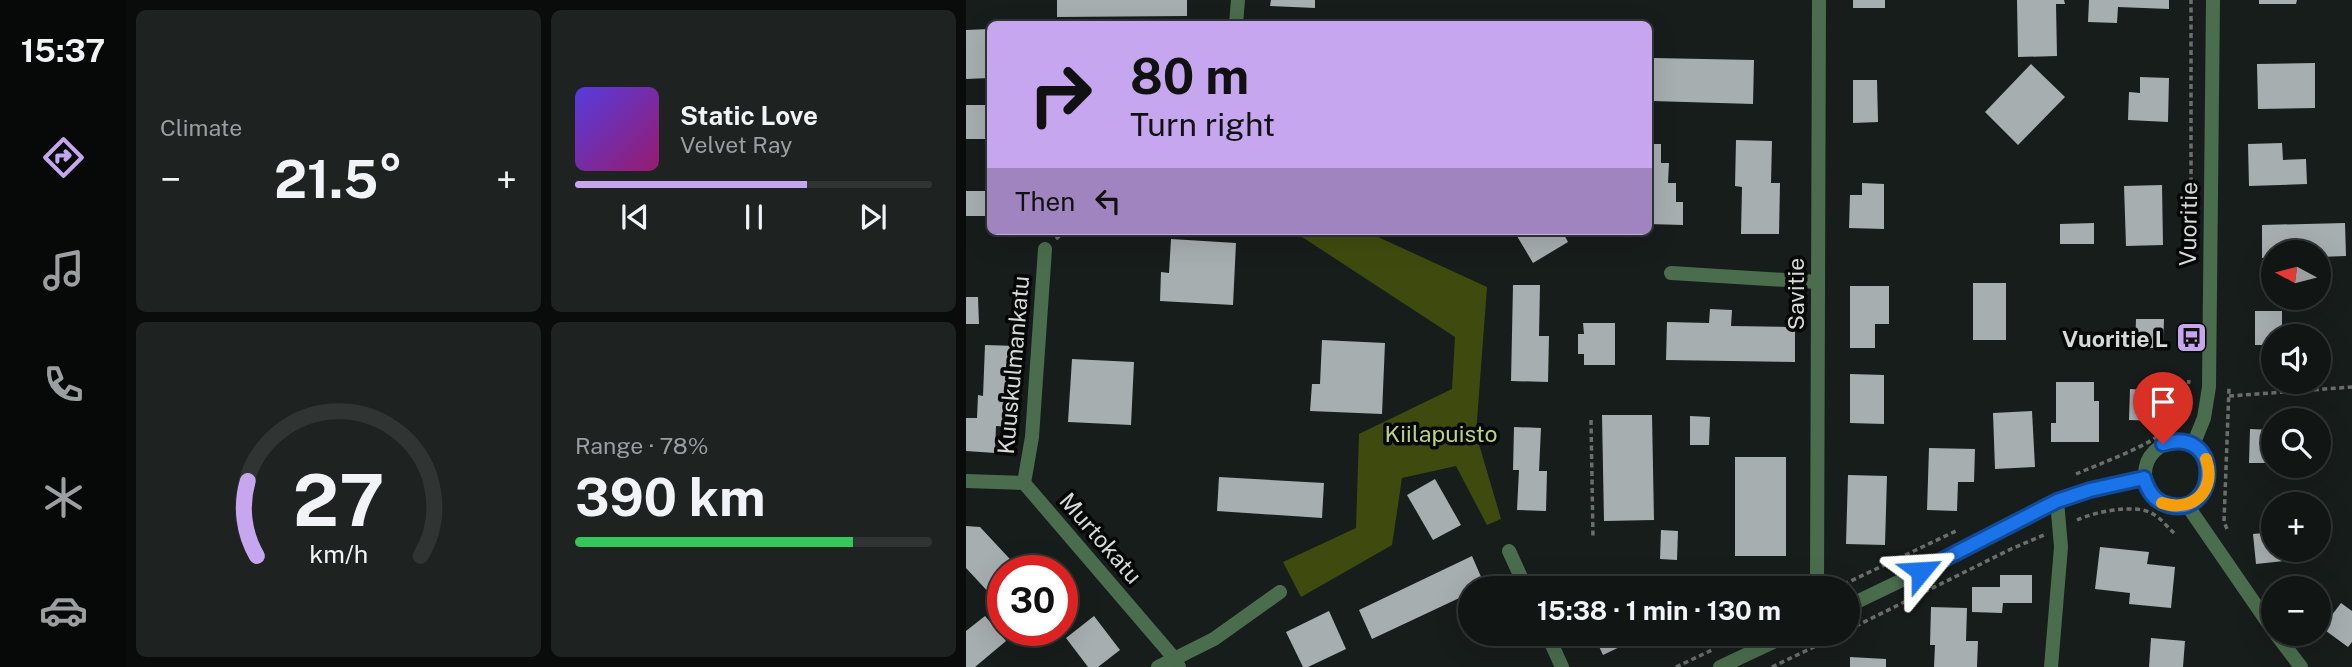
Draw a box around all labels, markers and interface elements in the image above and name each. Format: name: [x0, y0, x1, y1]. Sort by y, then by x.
text: 15:37: [21, 32, 105, 69]
text: 80 m: [1130, 47, 1249, 105]
icon: right: [1015, 49, 1106, 140]
text: Static Love: [680, 100, 818, 131]
text: Turn right: [1130, 106, 1275, 143]
text: Climate: [160, 114, 242, 141]
text: Velvet Ray: [680, 131, 792, 158]
icon: directions: [39, 133, 88, 182]
text: 21.5°: [274, 149, 403, 210]
text: −: [160, 157, 181, 202]
text: +: [496, 157, 517, 202]
icon: left: [1089, 182, 1127, 220]
street label: Vuoritie: [2174, 182, 2202, 266]
text: Then: [1015, 186, 1075, 217]
icon: previous: [616, 198, 654, 236]
icon: pause: [735, 198, 773, 236]
icon: next: [854, 198, 892, 236]
north arrow: [2261, 240, 2331, 310]
map controls: [2261, 240, 2331, 646]
icon: music: [39, 246, 88, 295]
street label: Savitie: [1782, 258, 1809, 330]
street label: Kuuskulmankatu: [992, 275, 1034, 455]
bus stop icon: Vuoritie L: [2174, 321, 2208, 355]
button: sound: [2261, 324, 2331, 394]
place label: Vuoritie L: [2062, 325, 2168, 352]
icon: phone: [39, 360, 88, 409]
pin: [2133, 372, 2193, 444]
icon: arrive: [2144, 383, 2182, 421]
button: search: [2261, 408, 2331, 478]
park label: Kiilapuisto: [1385, 420, 1497, 447]
text: Range · 78%: [575, 432, 708, 459]
text: 27: [293, 457, 384, 542]
text: 390 km: [575, 467, 765, 528]
icon: climate: [39, 473, 88, 522]
street label: Murtokatu: [1054, 487, 1148, 589]
button: +: [2261, 492, 2331, 562]
position arrow: [1884, 534, 1958, 608]
text: km/h: [309, 538, 368, 568]
speed limit sign: 30: [987, 555, 1078, 646]
button: −: [2261, 576, 2331, 646]
icon: car: [39, 586, 88, 635]
text: 15:38 · 1 min · 130 m: [1537, 595, 1781, 626]

